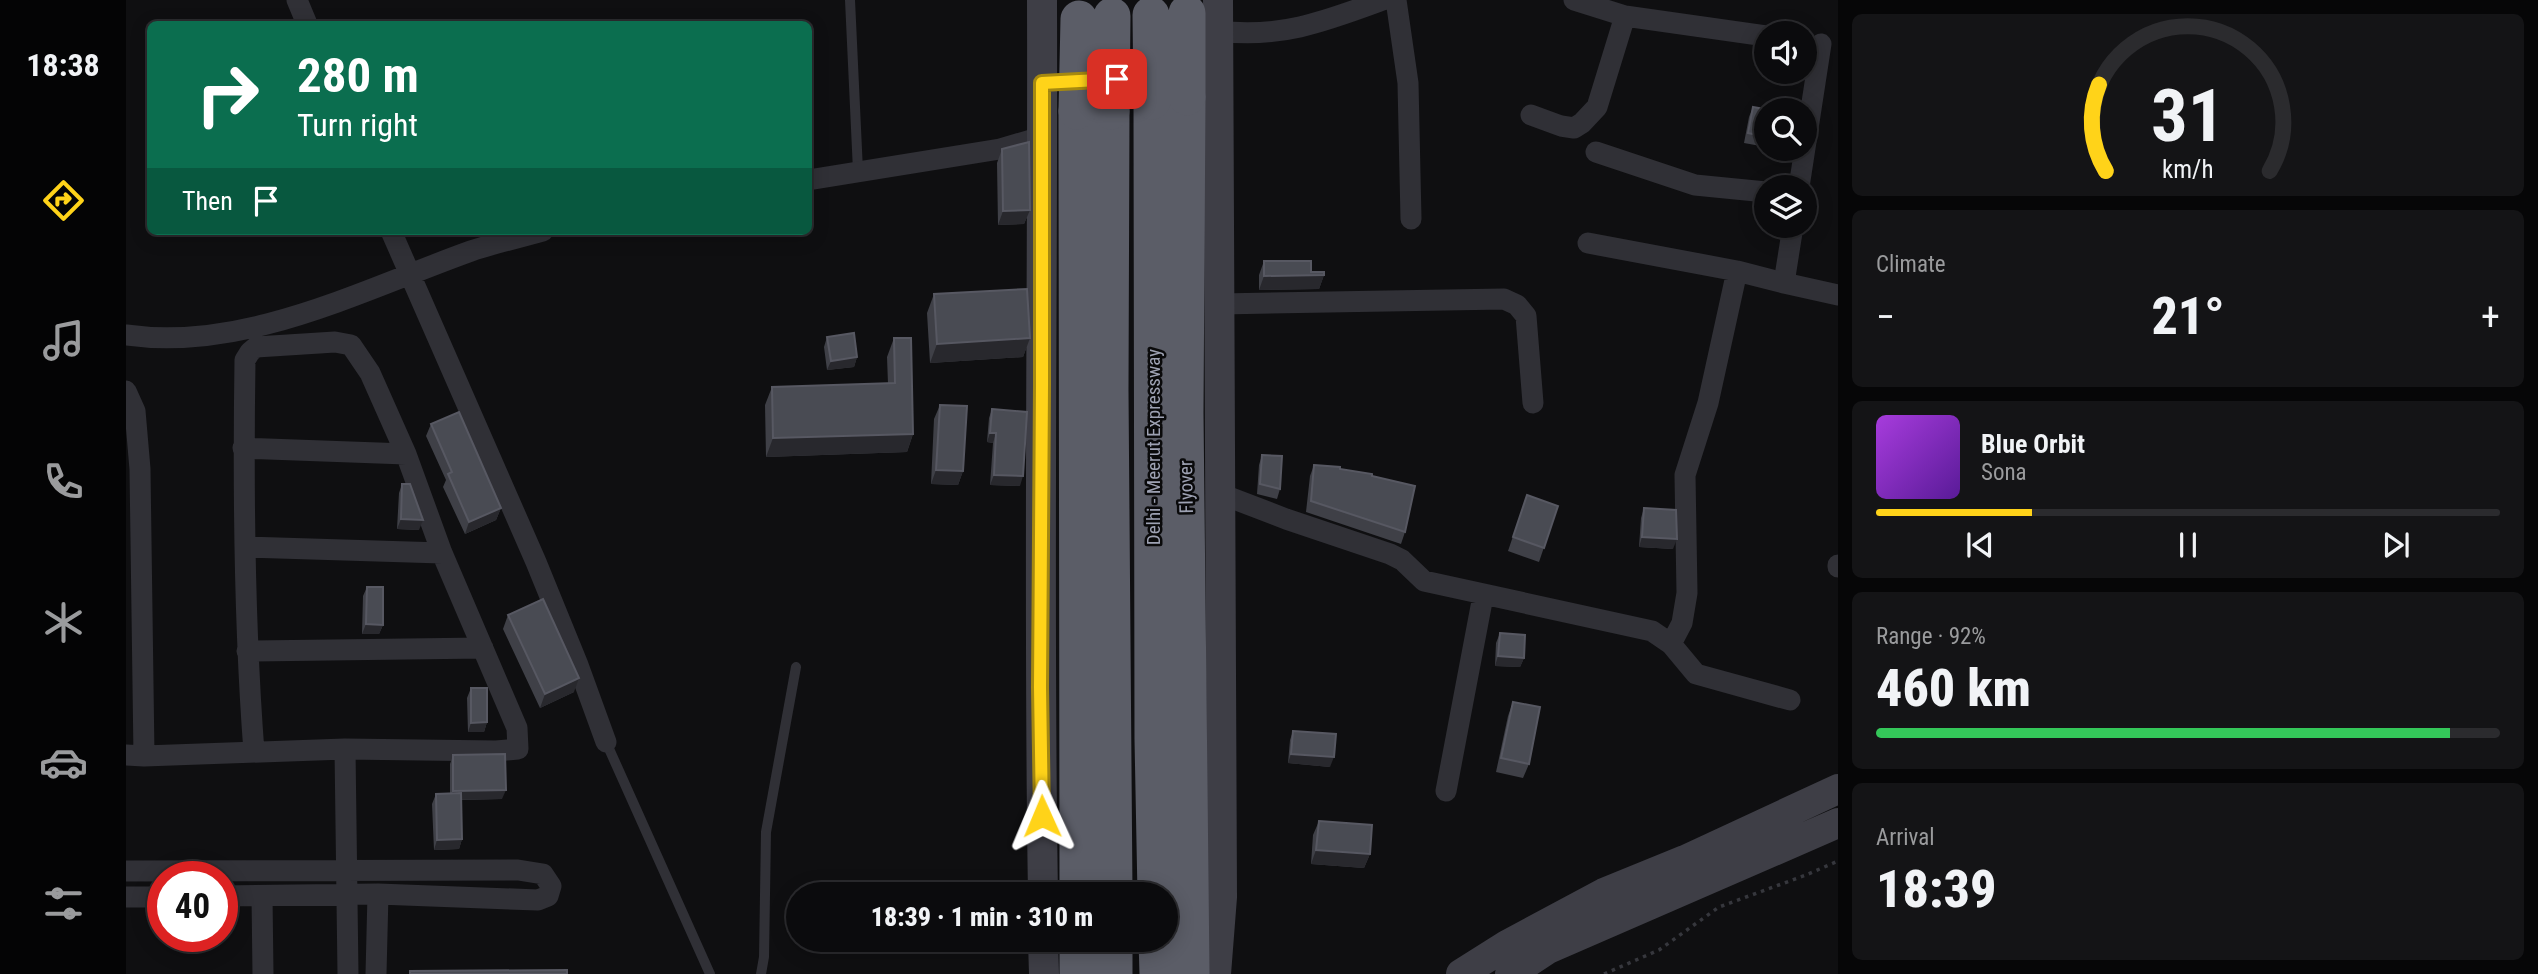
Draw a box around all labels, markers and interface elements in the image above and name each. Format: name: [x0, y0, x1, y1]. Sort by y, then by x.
map controls: [1754, 21, 1817, 238]
button: sound: [1754, 21, 1817, 84]
text: 18:38: [26, 46, 100, 84]
text: 280 m: [297, 47, 419, 104]
icon: right: [182, 49, 273, 140]
pin: [1087, 49, 1147, 109]
icon: arrive: [1098, 60, 1136, 98]
text: 31: [2151, 73, 2225, 159]
button: search: [1754, 98, 1817, 161]
text: Turn right: [297, 106, 418, 144]
text: km/h: [2162, 155, 2214, 184]
button: layers: [1754, 175, 1817, 238]
icon: directions: [39, 176, 88, 225]
icon: arrive: [247, 182, 285, 220]
text: Then: [182, 186, 233, 216]
text: Climate: [1876, 251, 1946, 278]
text: 21°: [2151, 286, 2225, 347]
text: −: [1876, 295, 1895, 339]
text: +: [2481, 295, 2500, 339]
icon: music: [39, 316, 88, 365]
street label: Delhi - Meerut Expressway: [1142, 349, 1165, 545]
text: Blue Orbit: [1981, 429, 2085, 459]
icon: phone: [39, 457, 88, 506]
text: Sona: [1981, 459, 2027, 486]
street label: Flyover: [1174, 460, 1198, 514]
icon: previous: [1961, 526, 1999, 564]
icon: pause: [2169, 526, 2207, 564]
icon: next: [2377, 526, 2415, 564]
icon: climate: [39, 598, 88, 647]
text: Range · 92%: [1876, 623, 1986, 650]
text: 460 km: [1876, 658, 2031, 719]
icon: car: [39, 738, 88, 787]
position arrow: [1005, 779, 1079, 853]
text: Arrival: [1876, 824, 1935, 851]
text: 18:39: [1876, 859, 1996, 920]
speed limit sign: 40: [147, 861, 238, 952]
icon: filters: [39, 879, 88, 928]
text: 18:39 · 1 min · 310 m: [871, 902, 1093, 932]

